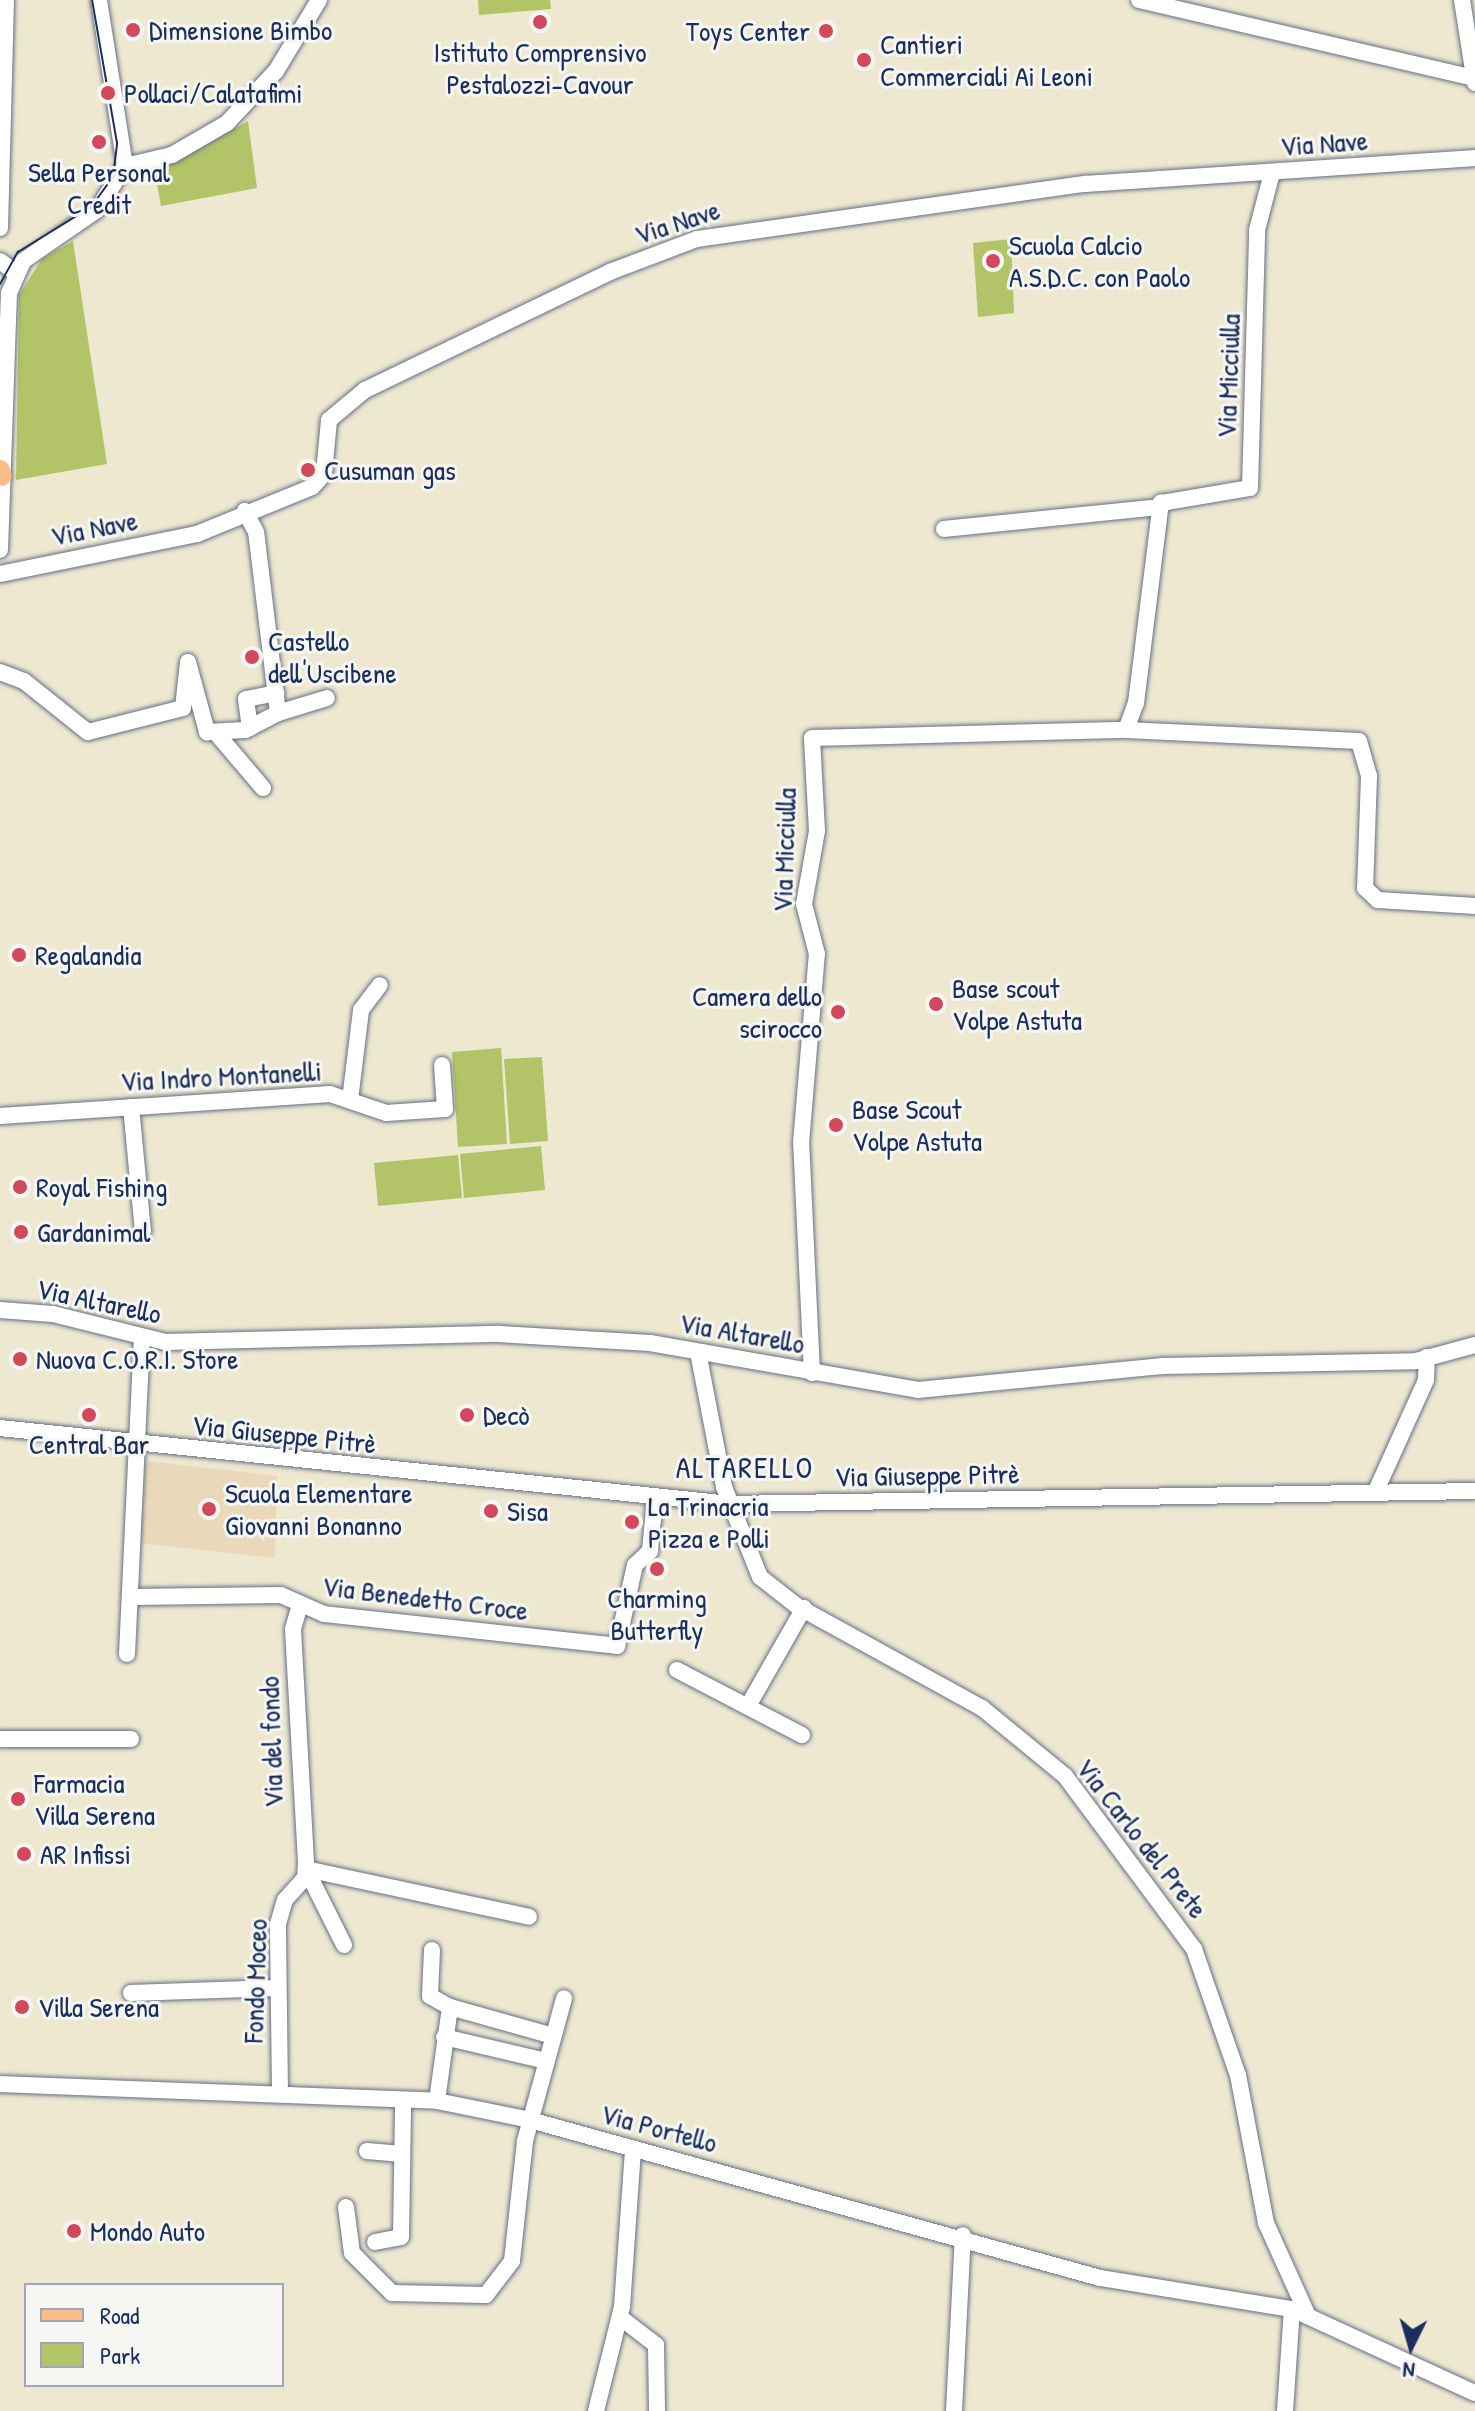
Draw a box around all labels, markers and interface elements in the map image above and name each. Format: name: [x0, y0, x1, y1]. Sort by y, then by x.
place label: Dimensione Bimbo: [149, 13, 332, 47]
marker: Istituto Comprensivo Pestalozzi-Cavour: [531, 13, 549, 31]
place label: Toys Center: [686, 14, 810, 48]
marker: Dimensione Bimbo: [124, 21, 142, 39]
marker: Toys Center: [817, 22, 835, 40]
place label: Cantieri Commerciali Ai Leoni: [880, 27, 1093, 93]
place label: Istituto Comprensivo Pestalozzi-Cavour: [433, 35, 647, 101]
marker: Cantieri Commerciali Ai Leoni: [855, 51, 873, 69]
place label: Pollaci/Calatafimi: [124, 76, 303, 110]
marker: Pollaci/Calatafimi: [99, 84, 117, 102]
street label: Via Nave: [1279, 123, 1369, 163]
marker: Sella Personal Credit: [90, 133, 108, 151]
place label: Sella Personal Credit: [28, 155, 170, 221]
street label: Via Nave: [630, 192, 724, 252]
place label: Scuola Calcio A.S.D.C. con Paolo: [1009, 228, 1190, 294]
marker: Scuola Calcio A.S.D.C. con Paolo: [984, 252, 1002, 270]
street label: Via Micciulla: [1209, 313, 1247, 439]
place label: Cusuman gas: [324, 453, 456, 487]
marker: Cusuman gas: [299, 461, 317, 479]
street label: Via Nave: [48, 503, 140, 553]
place label: Castello dell'Uscibene: [268, 624, 397, 690]
marker: Castello dell'Uscibene: [243, 648, 261, 666]
street label: Via Micciulla: [765, 787, 803, 913]
place label: Regalandia: [35, 938, 142, 972]
marker: Regalandia: [10, 946, 28, 964]
place label: Base scout Volpe Astuta: [952, 971, 1082, 1037]
place label: Camera dello scirocco: [692, 979, 822, 1045]
marker: Base scout Volpe Astuta: [927, 995, 945, 1013]
marker: Camera dello scirocco: [829, 1003, 847, 1021]
street label: Via Indro Montanelli: [120, 1054, 322, 1098]
place label: Base Scout Volpe Astuta: [852, 1092, 982, 1158]
marker: Base Scout Volpe Astuta: [827, 1116, 845, 1134]
place label: Royal Fishing: [36, 1170, 167, 1204]
marker: Royal Fishing: [11, 1178, 29, 1196]
place label: Gardanimal: [37, 1215, 150, 1249]
marker: Gardanimal: [12, 1223, 30, 1241]
street label: Via Altarello: [34, 1271, 164, 1331]
street label: Via Altarello: [677, 1305, 807, 1361]
place label: Nuova C.O.R.I. Store: [36, 1342, 238, 1376]
marker: Nuova C.O.R.I. Store: [11, 1350, 29, 1368]
place label: Decò: [483, 1398, 530, 1432]
marker: Central Bar: [80, 1406, 98, 1424]
marker: Decò: [458, 1406, 476, 1424]
street label: Via Giuseppe Pitrè: [190, 1408, 378, 1460]
place label: Central Bar: [29, 1427, 149, 1461]
district label: ALTARELLO: [676, 1449, 814, 1485]
street label: Via Giuseppe Pitrè: [834, 1457, 1020, 1493]
place label: Scuola Elementare Giovanni Bonanno: [225, 1476, 412, 1542]
place label: La Trinacria Pizza e Polli: [648, 1489, 770, 1555]
place label: Sisa: [507, 1494, 548, 1528]
marker: Scuola Elementare Giovanni Bonanno: [200, 1500, 218, 1518]
marker: Sisa: [482, 1502, 500, 1520]
marker: La Trinacria Pizza e Polli: [623, 1513, 641, 1531]
marker: Charming Butterfly: [648, 1560, 666, 1578]
street label: Via Benedetto Croce: [320, 1569, 530, 1627]
place label: Charming Butterfly: [607, 1581, 707, 1647]
street label: Via del fondo: [252, 1676, 290, 1808]
street label: Via Carlo del Prete: [1069, 1751, 1215, 1925]
place label: Farmacia Villa Serena: [34, 1766, 155, 1832]
marker: Farmacia Villa Serena: [9, 1790, 27, 1808]
place label: AR Infissi: [40, 1837, 131, 1871]
marker: AR Infissi: [15, 1845, 33, 1863]
street label: Fondo Moceo: [236, 1918, 274, 2044]
place label: Villa Serena: [38, 1990, 159, 2024]
marker: Villa Serena: [13, 1998, 31, 2016]
street label: Via Portello: [597, 2096, 721, 2160]
place label: Mondo Auto: [90, 2214, 205, 2248]
marker: Mondo Auto: [65, 2222, 83, 2240]
legend: [24, 2283, 284, 2387]
text: Road: [100, 2299, 139, 2331]
north arrow: [1371, 2307, 1451, 2387]
text: Park: [100, 2339, 140, 2371]
text: N: [1402, 2355, 1416, 2386]

